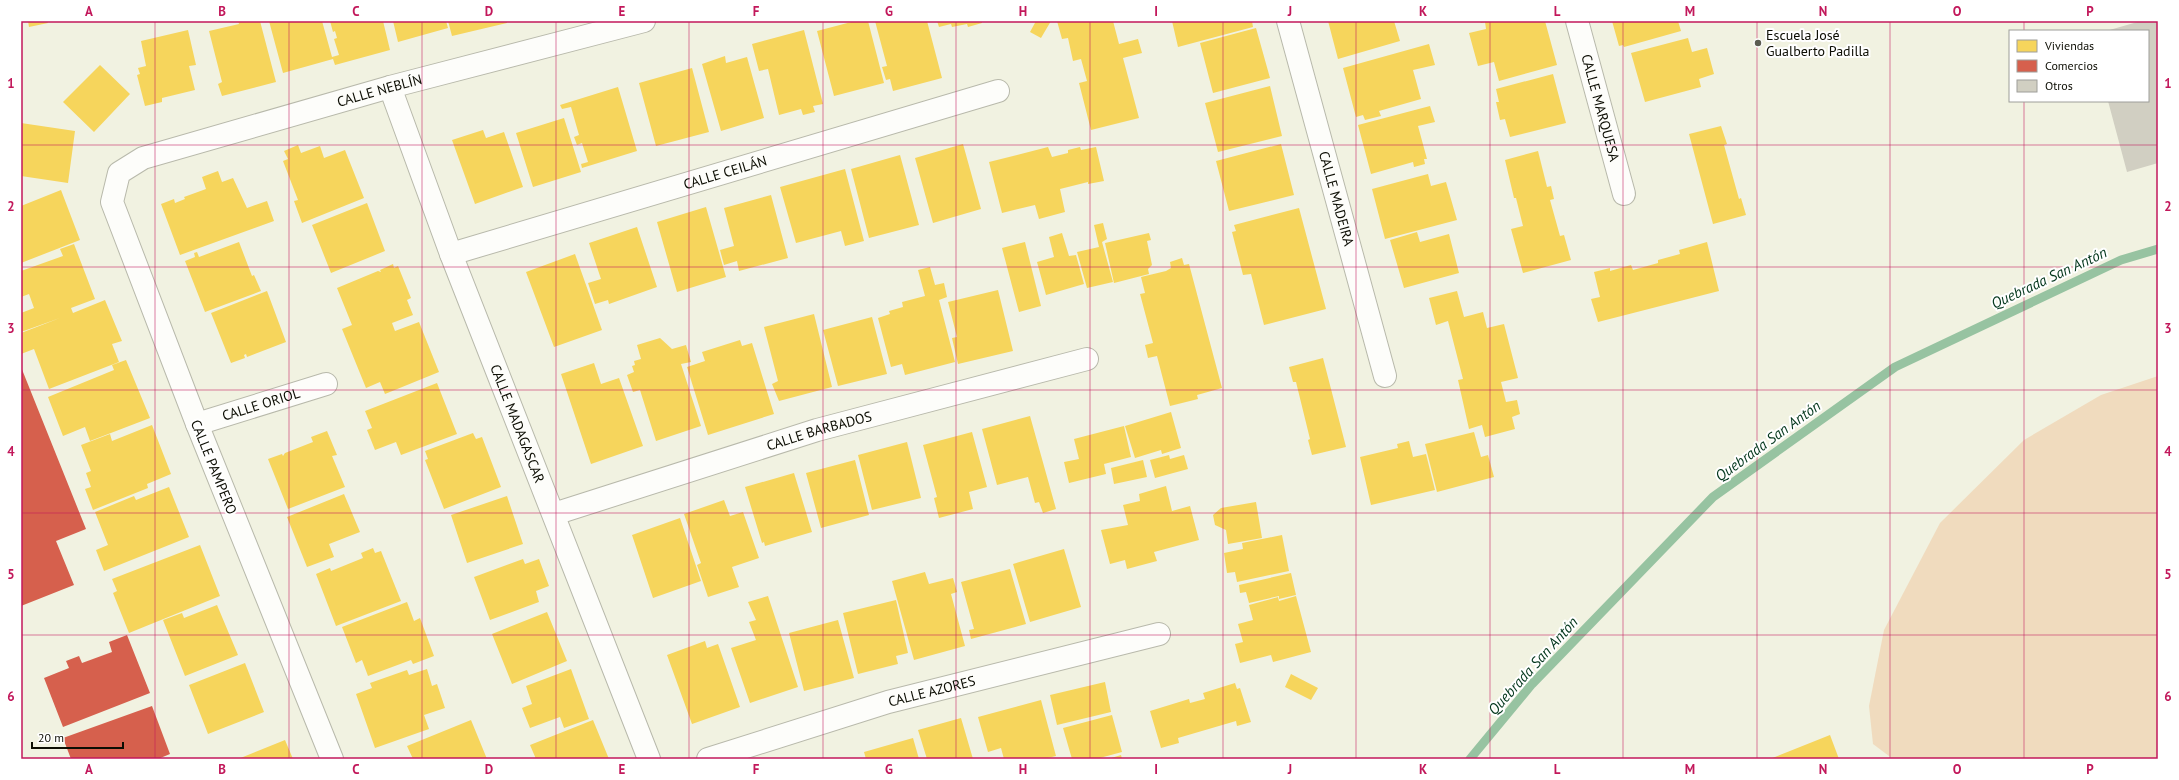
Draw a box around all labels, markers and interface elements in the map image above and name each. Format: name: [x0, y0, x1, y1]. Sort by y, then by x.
text: A: [85, 3, 93, 20]
text: B: [218, 3, 226, 20]
text: C: [352, 3, 360, 20]
text: D: [485, 3, 493, 20]
text: E: [619, 3, 626, 20]
text: F: [753, 3, 760, 20]
text: G: [885, 3, 893, 20]
text: H: [1019, 3, 1027, 20]
text: I: [1154, 3, 1158, 20]
text: J: [1287, 3, 1292, 20]
text: K: [1419, 3, 1427, 20]
text: L: [1554, 3, 1561, 20]
text: M: [1685, 3, 1695, 20]
text: N: [1819, 3, 1827, 20]
text: O: [1953, 3, 1962, 20]
text: P: [2086, 3, 2094, 20]
place label: Escuela José Gualberto Padilla: [1766, 26, 1870, 60]
legend: [2009, 30, 2149, 102]
marker: Escuela José Gualberto Padilla: [1753, 38, 1763, 48]
text: Viviendas: [2044, 38, 2094, 53]
street label: CALLE MARQUESA: [1577, 52, 1624, 164]
text: Comercios: [2045, 58, 2098, 73]
street label: CALLE NEBLÍN: [335, 70, 424, 111]
text: 1: [7, 75, 15, 92]
text: 1: [2164, 75, 2172, 92]
text: Otros: [2045, 78, 2073, 93]
street label: CALLE MADEIRA: [1315, 149, 1358, 249]
street label: CALLE CEILÁN: [681, 151, 769, 193]
text: 2: [7, 198, 15, 215]
text: 2: [2164, 198, 2172, 215]
water label: Quebrada San Antón: [1988, 242, 2110, 313]
text: 3: [7, 320, 15, 337]
text: 3: [2164, 320, 2172, 337]
street label: CALLE MADAGASCAR: [486, 362, 549, 486]
street label: CALLE ORIOL: [220, 384, 302, 425]
water label: Quebrada San Antón: [1711, 396, 1824, 485]
street label: CALLE BARBADOS: [764, 407, 874, 455]
street label: CALLE PAMPERO: [187, 417, 241, 517]
text: 4: [7, 443, 15, 460]
text: 4: [2164, 443, 2172, 460]
text: 5: [7, 566, 15, 583]
text: 5: [2164, 566, 2172, 583]
water label: Quebrada San Antón: [1484, 612, 1582, 719]
street label: CALLE AZORES: [886, 671, 977, 711]
text: 6: [7, 688, 15, 705]
text: 6: [2164, 688, 2172, 705]
scale bar: [32, 724, 123, 750]
text: 20 m: [38, 730, 64, 745]
text: A: [85, 761, 93, 778]
text: B: [218, 761, 226, 778]
text: C: [352, 761, 360, 778]
text: D: [485, 761, 493, 778]
text: E: [619, 761, 626, 778]
text: F: [753, 761, 760, 778]
text: G: [885, 761, 893, 778]
text: H: [1019, 761, 1027, 778]
text: I: [1154, 761, 1158, 778]
text: J: [1287, 761, 1292, 778]
text: K: [1419, 761, 1427, 778]
text: L: [1554, 761, 1561, 778]
text: M: [1685, 761, 1695, 778]
text: N: [1819, 761, 1827, 778]
text: O: [1953, 761, 1962, 778]
text: P: [2086, 761, 2094, 778]

